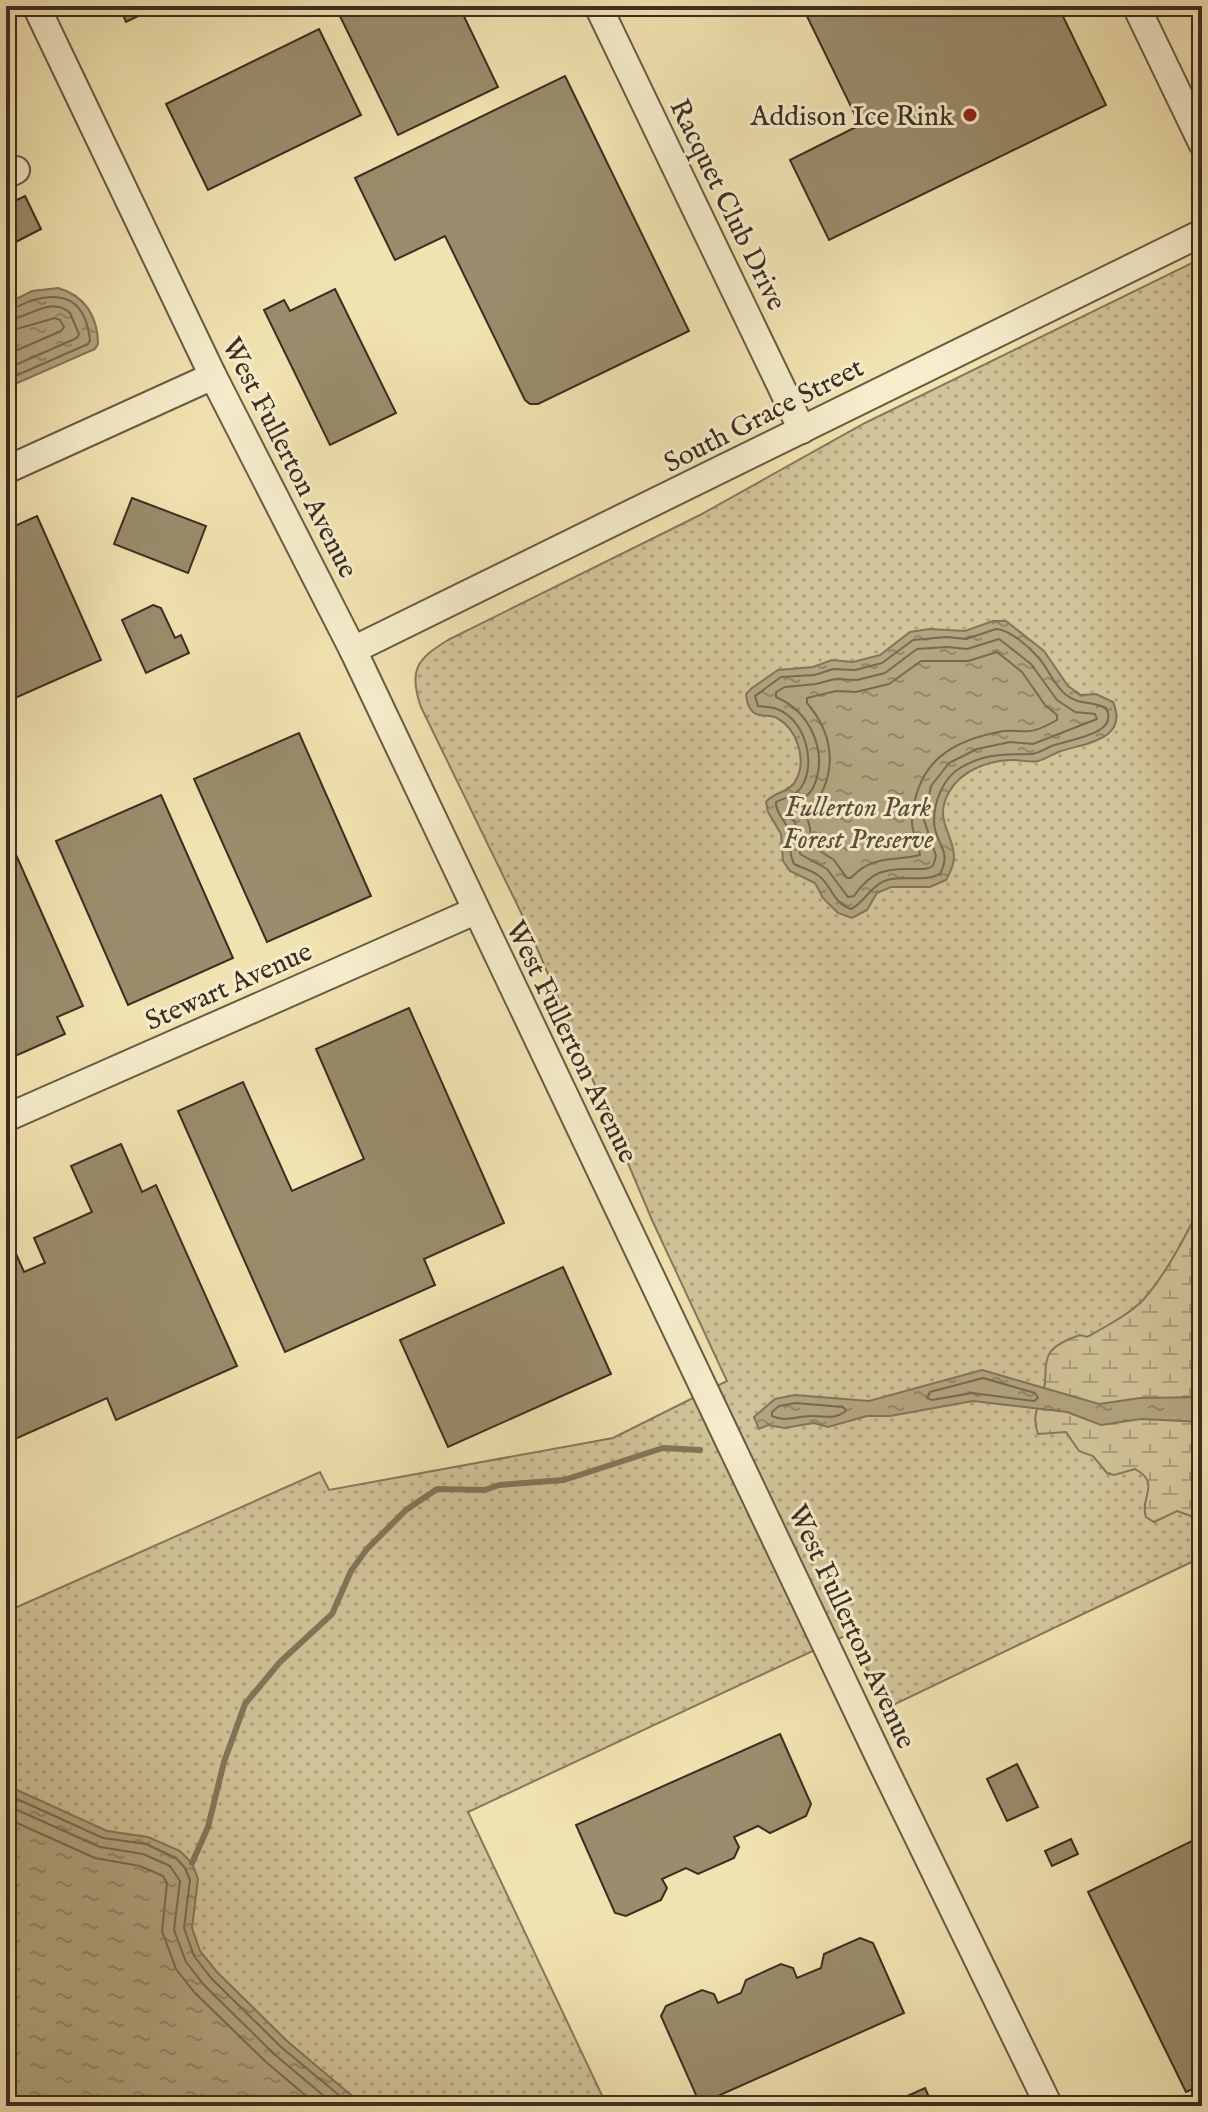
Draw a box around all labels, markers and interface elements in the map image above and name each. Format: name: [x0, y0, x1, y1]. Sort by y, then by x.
street label: Racquet Club Drive: [660, 94, 793, 317]
place label: Addison Ice Rink: [749, 100, 955, 135]
marker: Addison Ice Rink: [961, 106, 979, 124]
street label: West Fullerton Avenue: [213, 332, 365, 584]
street label: South Grace Street: [658, 351, 870, 482]
park label: Fullerton Park Forest Preserve: [782, 791, 934, 858]
street label: West Fullerton Avenue: [497, 915, 645, 1169]
street label: Stewart Avenue: [140, 935, 318, 1040]
street label: West Fullerton Avenue: [779, 1499, 923, 1755]

